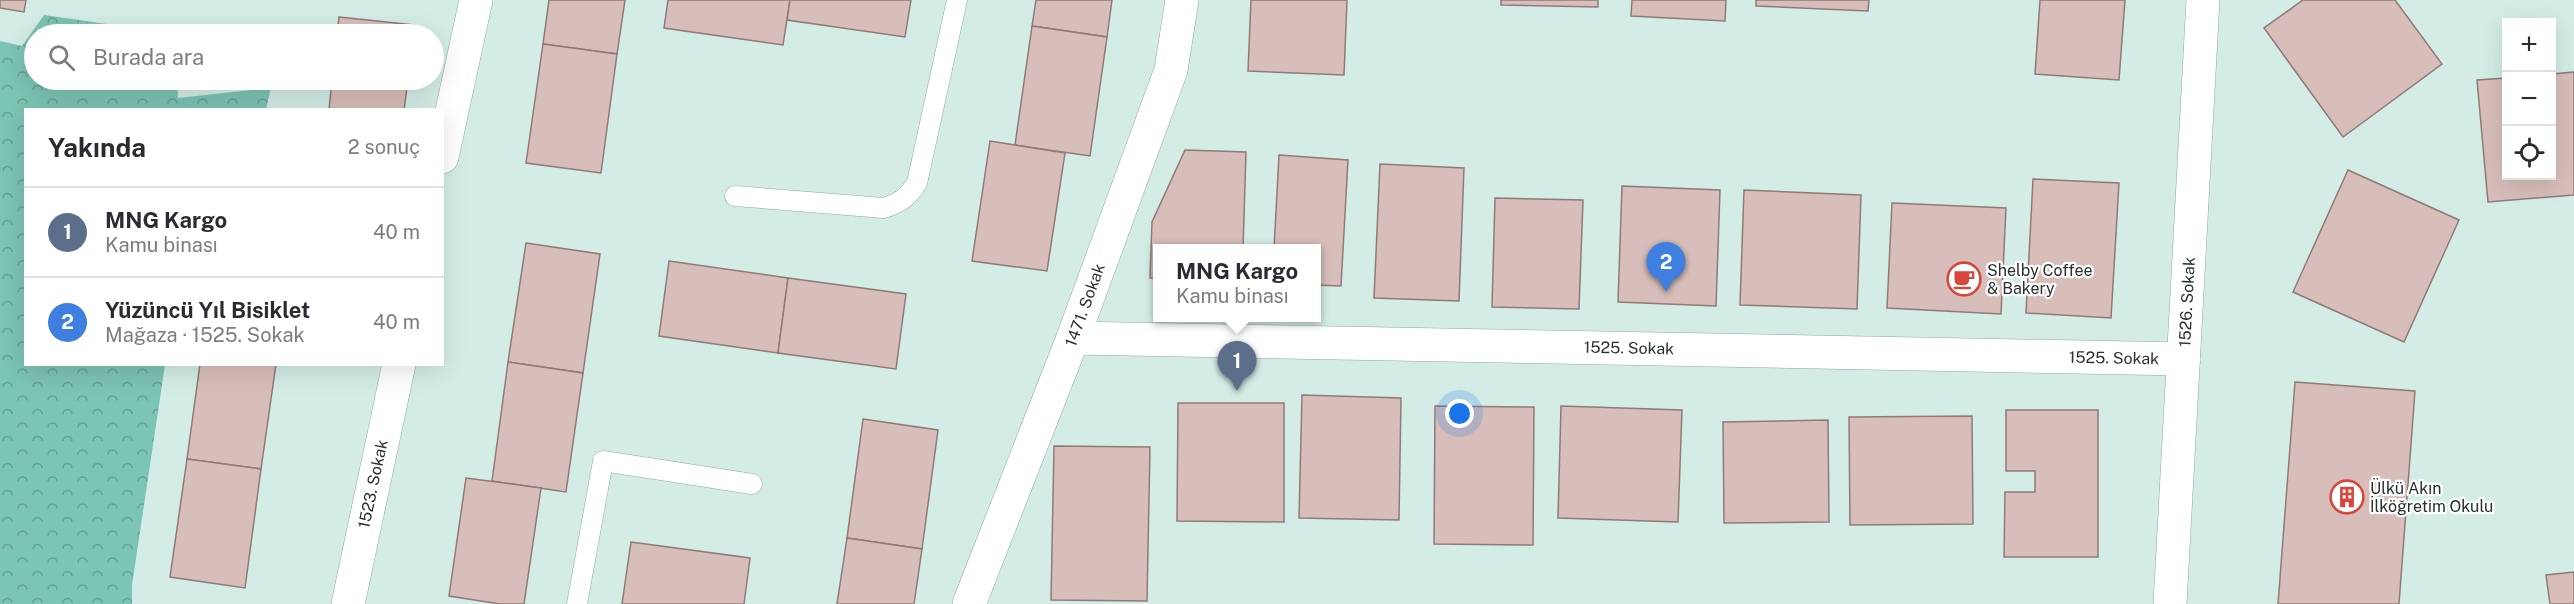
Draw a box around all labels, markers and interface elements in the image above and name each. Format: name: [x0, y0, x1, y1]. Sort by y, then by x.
map controls: [2502, 18, 2556, 180]
button: +: [2502, 18, 2556, 72]
search box: [24, 24, 444, 90]
icon: search: [45, 41, 78, 74]
text: Burada ara: [93, 44, 204, 70]
button: −: [2502, 72, 2556, 126]
button: locate: [2502, 126, 2556, 180]
text: Yakında: [48, 132, 146, 163]
text: 2 sonuç: [348, 135, 420, 159]
text: MNG Kargo: [105, 207, 227, 233]
text: 1: [63, 220, 72, 244]
text: 40 m: [373, 220, 420, 244]
text: Kamu binası: [105, 233, 218, 257]
pin: 2: [1646, 242, 1686, 292]
popup: [1153, 244, 1321, 322]
street label: 1526. Sokak: [2175, 257, 2199, 347]
text: MNG Kargo: [1176, 258, 1298, 284]
street label: 1471. Sokak: [1061, 261, 1109, 349]
cafe icon: Shelby Coffee & Bakery: [1946, 261, 1982, 297]
place label: Shelby Coffee & Bakery: [1987, 261, 2093, 298]
text: Kamu binası: [1176, 284, 1289, 308]
text: Yüzüncü Yıl Bisiklet: [105, 297, 310, 323]
text: 2: [61, 310, 74, 334]
text: 40 m: [373, 310, 420, 334]
text: Mağaza · 1525. Sokak: [105, 323, 305, 347]
street label: 1525. Sokak: [1584, 338, 1674, 358]
pin: 1: [1218, 342, 1256, 391]
street label: 1525. Sokak: [2069, 348, 2159, 368]
your location: [1445, 399, 1474, 428]
street label: 1523. Sokak: [354, 438, 392, 530]
place label: Ülkü Akın İlköğretim Okulu: [2370, 478, 2493, 516]
building icon: Ülkü Akın İlköğretim Okulu: [2329, 479, 2365, 515]

